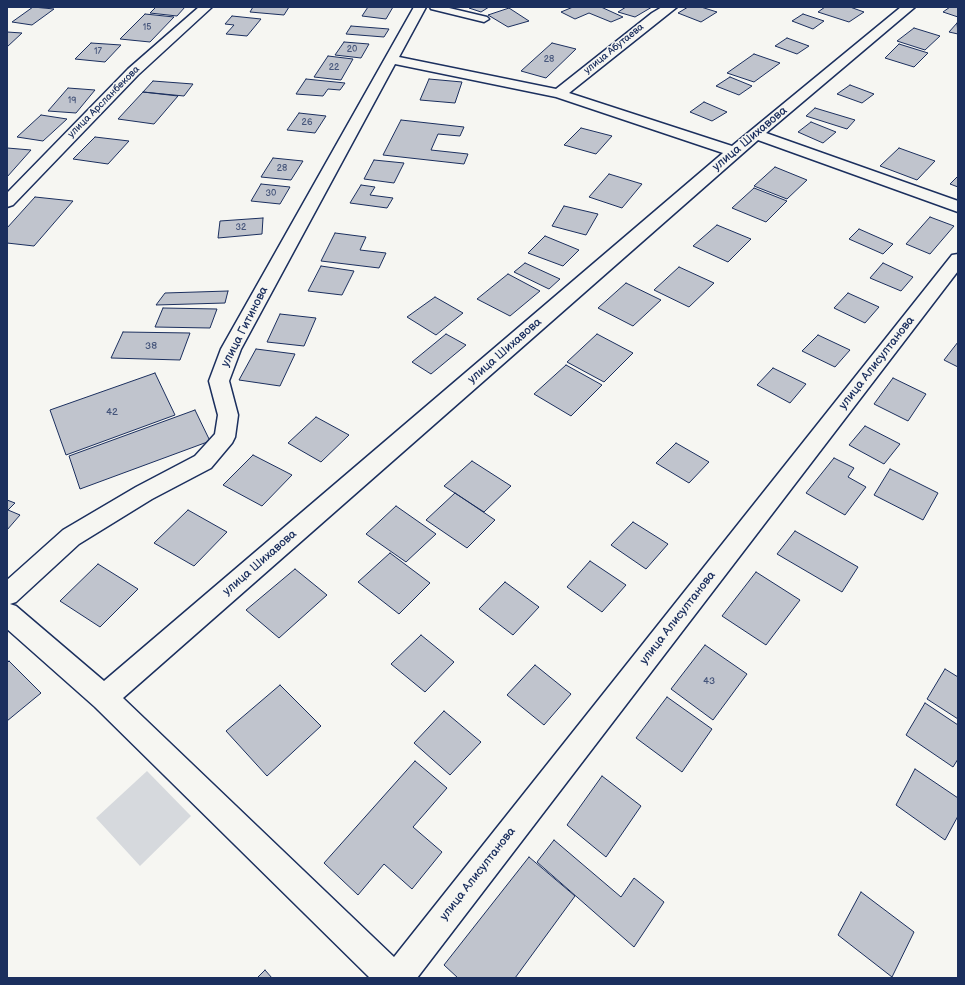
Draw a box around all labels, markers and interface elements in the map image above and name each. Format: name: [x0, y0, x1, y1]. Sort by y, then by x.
street label: улица Абутаева: [582, 21, 646, 77]
house number: 15: [143, 23, 151, 33]
house number: 20: [347, 45, 357, 55]
house number: 17: [94, 47, 102, 57]
house number: 28: [544, 55, 554, 65]
house number: 22: [329, 63, 339, 73]
street label: улица Арсланбекова: [66, 64, 142, 140]
house number: 19: [68, 96, 76, 106]
street label: улица Шихавова: [710, 104, 790, 174]
house number: 26: [302, 118, 312, 128]
house number: 28: [277, 164, 287, 174]
house number: 30: [266, 189, 276, 199]
house number: 32: [236, 223, 246, 233]
street label: улица Гитинова: [219, 284, 271, 370]
street label: улица Алисултанова: [836, 314, 918, 412]
street label: улица Шихавова: [465, 315, 545, 387]
house number: 38: [145, 340, 157, 352]
house number: 42: [106, 406, 118, 418]
street label: улица Шихавова: [220, 527, 300, 599]
street label: улица Алисултанова: [637, 569, 719, 667]
house number: 43: [703, 675, 715, 687]
street label: улица Алисултанова: [437, 825, 519, 923]

